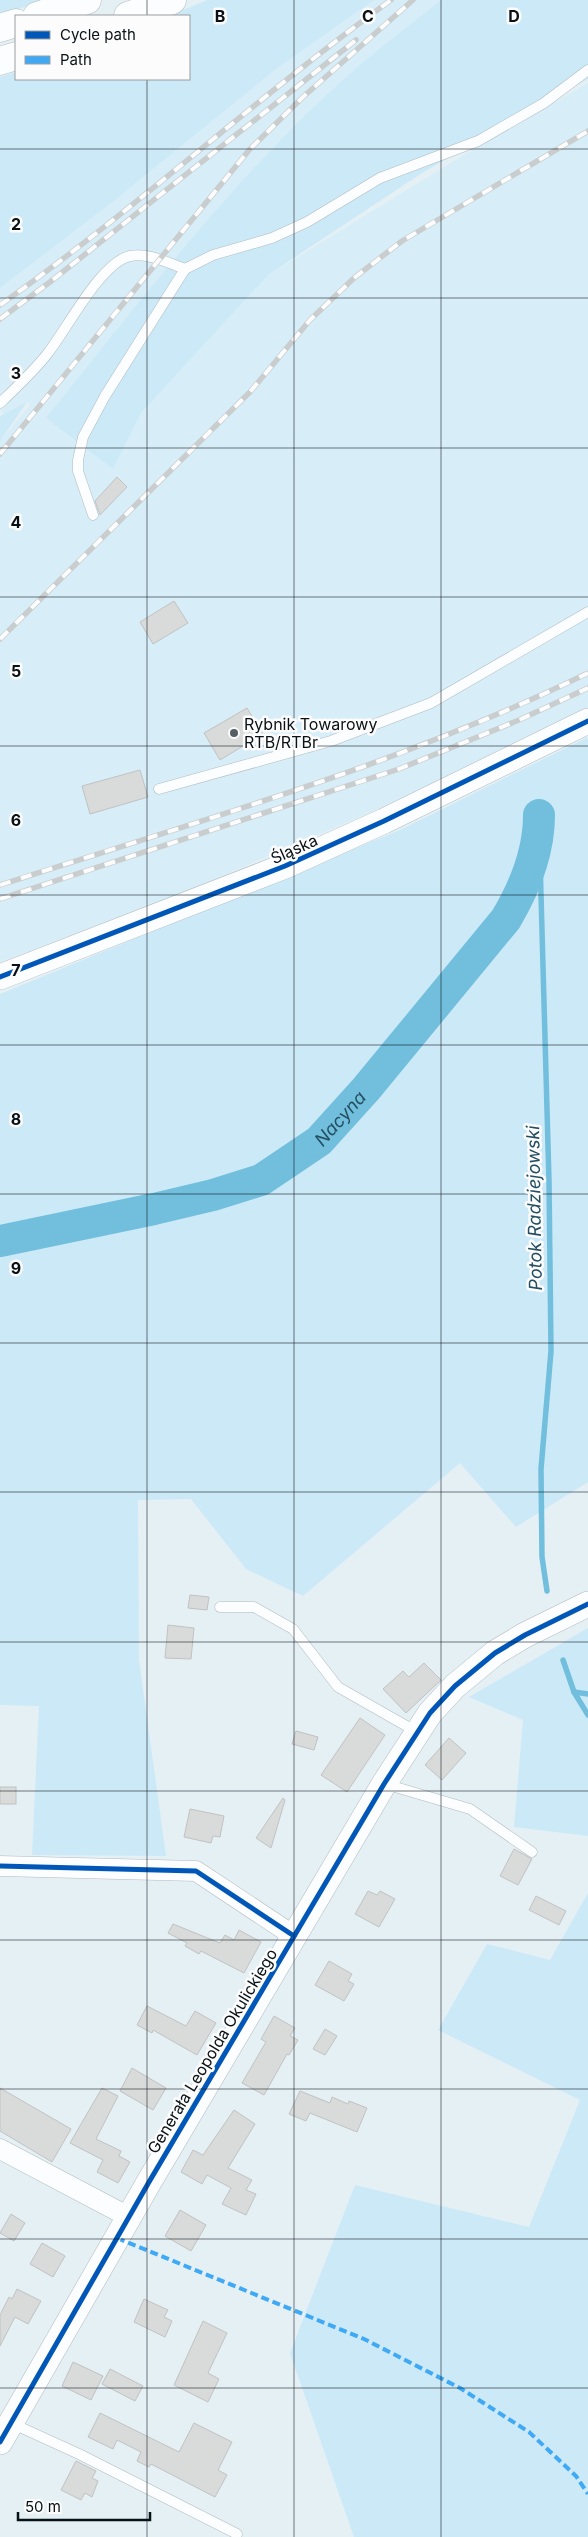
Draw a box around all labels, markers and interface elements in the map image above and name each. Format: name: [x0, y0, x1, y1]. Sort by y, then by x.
text: B: [215, 6, 225, 26]
text: C: [362, 6, 374, 26]
text: D: [508, 6, 520, 26]
legend: [15, 15, 190, 80]
text: Cycle path: [60, 25, 136, 44]
text: Path: [60, 50, 92, 69]
text: 2: [11, 214, 21, 234]
text: 3: [11, 363, 21, 383]
text: 4: [11, 512, 22, 532]
text: 5: [11, 661, 21, 681]
place label: Rybnik Towarowy RTB/RTBr: [244, 714, 377, 752]
marker: Rybnik Towarowy RTB/RTBr: [228, 727, 240, 739]
text: 6: [11, 810, 21, 830]
street label: Śląska: [267, 830, 321, 868]
text: 7: [11, 960, 21, 980]
water label: Nacyna: [310, 1086, 370, 1150]
text: 8: [11, 1109, 21, 1129]
water label: Potok Radziejowski: [522, 1125, 546, 1291]
text: 9: [11, 1258, 21, 1278]
street label: Generała Leopolda Okulickiego: [143, 1945, 281, 2157]
scale bar: [18, 2490, 150, 2522]
text: 50 m: [25, 2497, 61, 2516]

